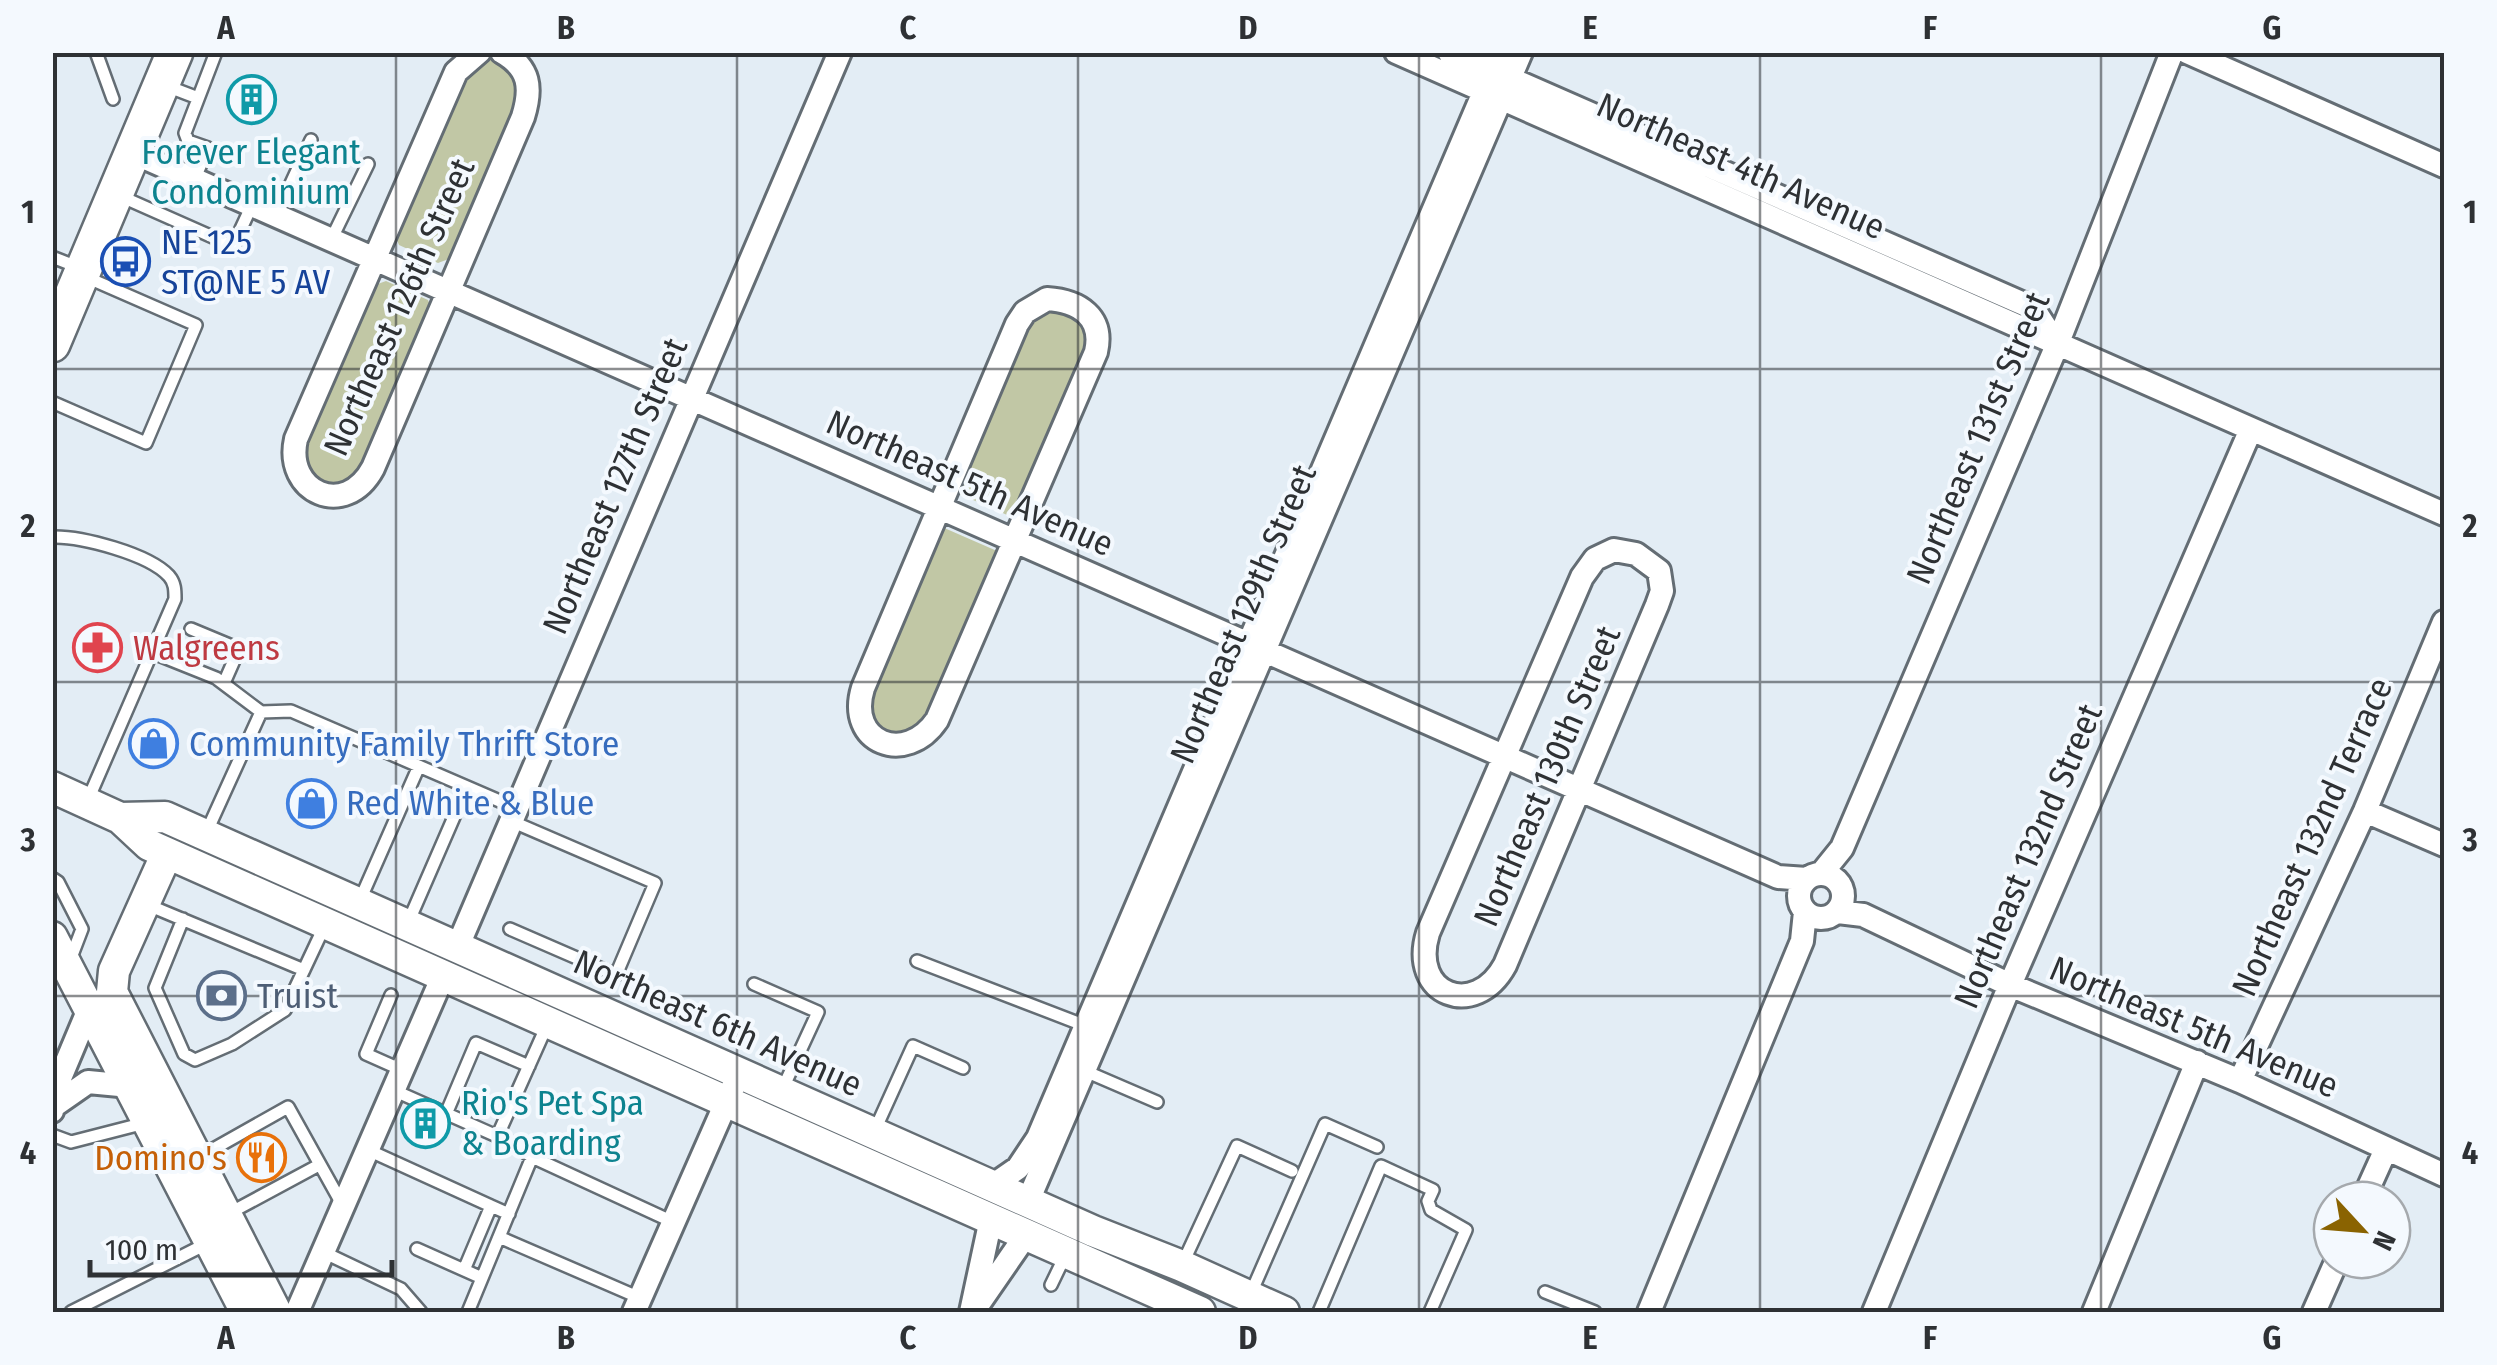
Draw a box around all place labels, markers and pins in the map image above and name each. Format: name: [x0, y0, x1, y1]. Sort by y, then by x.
building icon: Forever Elegant Condominium: [225, 74, 277, 126]
place label: Forever Elegant Condominium: [141, 131, 361, 213]
place label: NE 125 ST@NE 5 AV: [161, 221, 330, 303]
bus stop icon: NE 125 ST@NE 5 AV: [100, 236, 152, 288]
pharmacy icon: Walgreens: [72, 622, 124, 674]
place label: Walgreens: [133, 627, 280, 669]
shop icon: Community Family Thrift Store: [128, 718, 180, 770]
place label: Community Family Thrift Store: [189, 723, 619, 765]
shop icon: Red White & Blue: [285, 777, 337, 829]
place label: Red White & Blue: [346, 782, 594, 824]
bank icon: Truist: [196, 970, 248, 1022]
place label: Truist: [257, 975, 338, 1017]
place label: Rio's Pet Spa & Boarding: [461, 1082, 644, 1164]
building icon: Rio's Pet Spa & Boarding: [400, 1097, 452, 1149]
restaurant icon: Domino's: [236, 1132, 288, 1184]
place label: Domino's: [94, 1137, 227, 1179]

